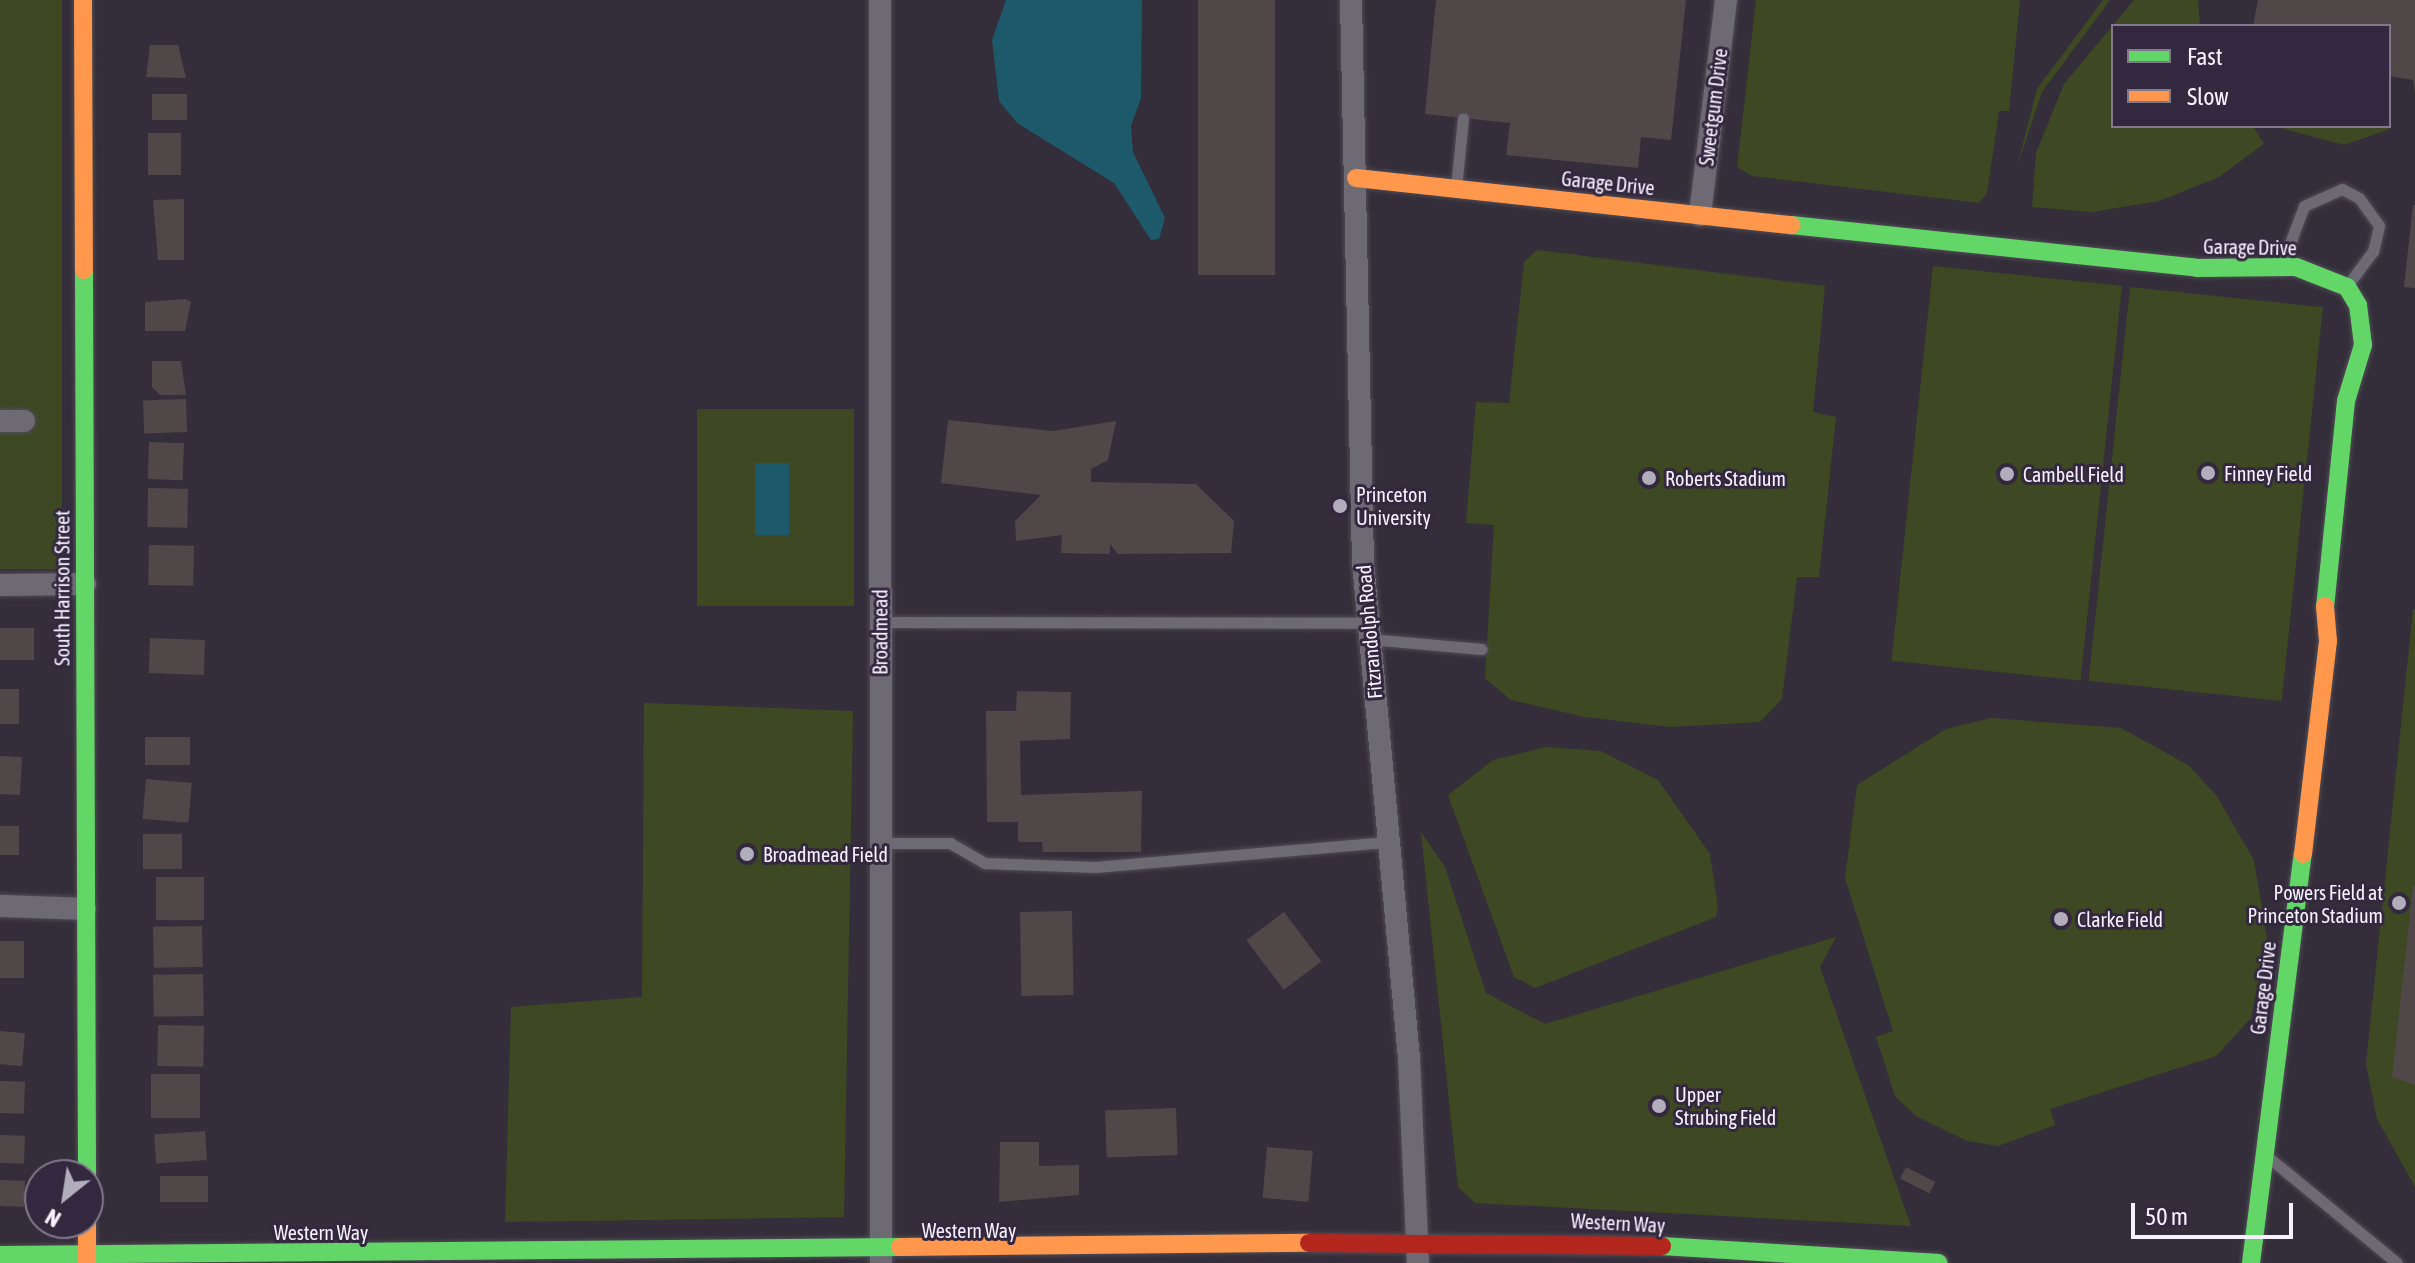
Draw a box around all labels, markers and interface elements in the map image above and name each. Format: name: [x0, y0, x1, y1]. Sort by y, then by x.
legend: [2111, 24, 2391, 128]
text: Fast: [2187, 43, 2223, 70]
street label: Sweetgum Drive: [1694, 47, 1732, 167]
text: Slow: [2187, 83, 2229, 110]
street label: Garage Drive: [1560, 166, 1656, 200]
street label: Garage Drive: [2203, 234, 2297, 260]
place label: Finney Field: [2224, 461, 2312, 485]
place label: Cambell Field: [2023, 462, 2124, 486]
marker: Finney Field: [2199, 464, 2217, 482]
marker: Cambell Field: [1998, 465, 2016, 483]
place label: Roberts Stadium: [1665, 466, 1786, 490]
marker: Roberts Stadium: [1640, 469, 1658, 487]
place label: Princeton University: [1356, 482, 1431, 529]
marker: Princeton University: [1331, 497, 1349, 515]
street label: South Harrison Street: [50, 510, 74, 666]
street label: Fitzrandolph Road: [1351, 564, 1387, 700]
street label: Broadmead: [868, 589, 892, 675]
place label: Broadmead Field: [763, 842, 888, 866]
marker: Broadmead Field: [738, 845, 756, 863]
place label: Powers Field at Princeton Stadium: [2248, 880, 2383, 927]
marker: Powers Field at Princeton Stadium: [2390, 894, 2408, 912]
place label: Clarke Field: [2077, 907, 2163, 931]
marker: Clarke Field: [2052, 910, 2070, 928]
street label: Garage Drive: [2245, 940, 2281, 1036]
place label: Upper Strubing Field: [1675, 1082, 1776, 1129]
marker: Upper Strubing Field: [1650, 1097, 1668, 1115]
north arrow: [24, 1159, 104, 1239]
scale bar: [2135, 1187, 2297, 1237]
text: 50 m: [2145, 1203, 2188, 1230]
text: N: [41, 1204, 65, 1233]
street label: Western Way: [1570, 1209, 1666, 1237]
street label: Western Way: [922, 1218, 1016, 1242]
street label: Western Way: [274, 1220, 368, 1244]

